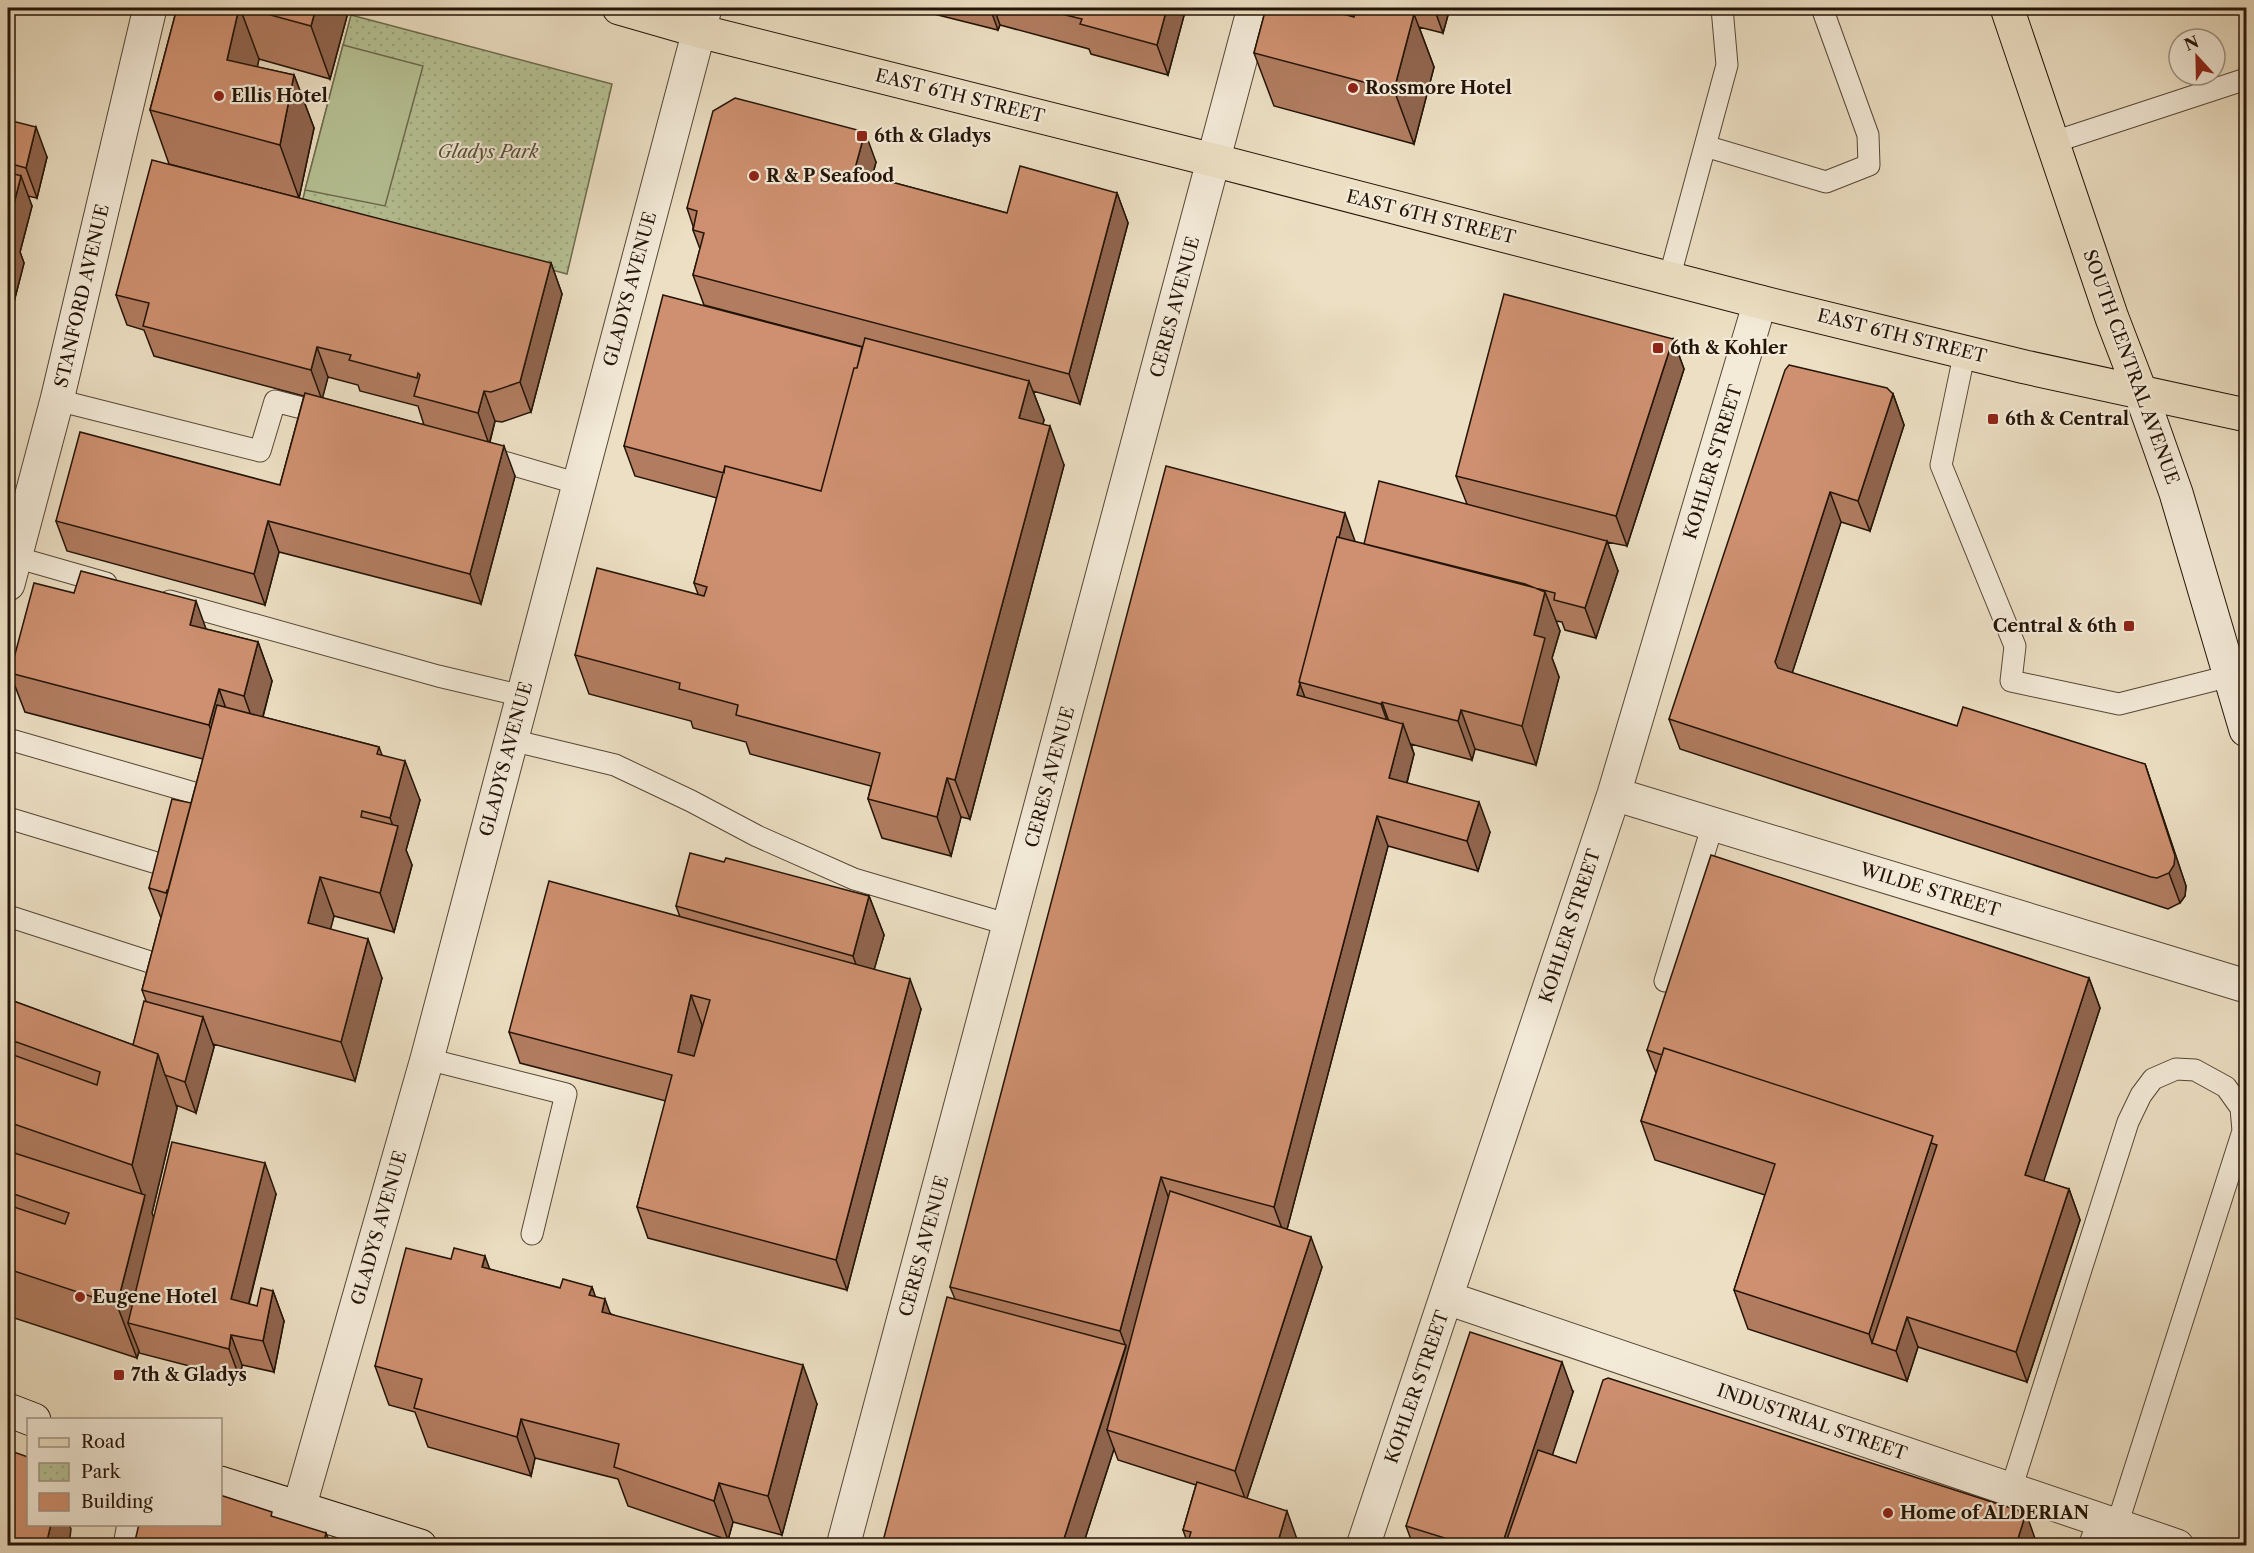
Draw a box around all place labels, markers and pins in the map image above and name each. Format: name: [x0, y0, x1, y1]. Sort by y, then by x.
place label: Rossmore Hotel: [1365, 77, 1512, 99]
marker: Rossmore Hotel: [1346, 81, 1360, 95]
place label: Ellis Hotel: [231, 85, 328, 107]
marker: Ellis Hotel: [212, 89, 226, 103]
place label: 6th & Gladys: [874, 125, 991, 147]
marker: 6th & Gladys: [855, 129, 869, 143]
place label: R & P Seafood: [766, 165, 894, 187]
marker: R & P Seafood: [747, 169, 761, 183]
place label: 6th & Kohler: [1670, 337, 1788, 359]
marker: 6th & Kohler: [1651, 341, 1665, 355]
place label: 6th & Central: [2005, 408, 2129, 430]
marker: 6th & Central: [1986, 412, 2000, 426]
place label: Central & 6th: [1993, 615, 2118, 637]
marker: Central & 6th: [2122, 619, 2136, 633]
place label: Eugene Hotel: [92, 1286, 217, 1308]
marker: Eugene Hotel: [73, 1290, 87, 1304]
place label: 7th & Gladys: [131, 1364, 247, 1386]
marker: 7th & Gladys: [112, 1368, 126, 1382]
place label: Home of ALDERIAN: [1900, 1502, 2090, 1524]
marker: Home of ALDERIAN: [1881, 1506, 1895, 1520]

